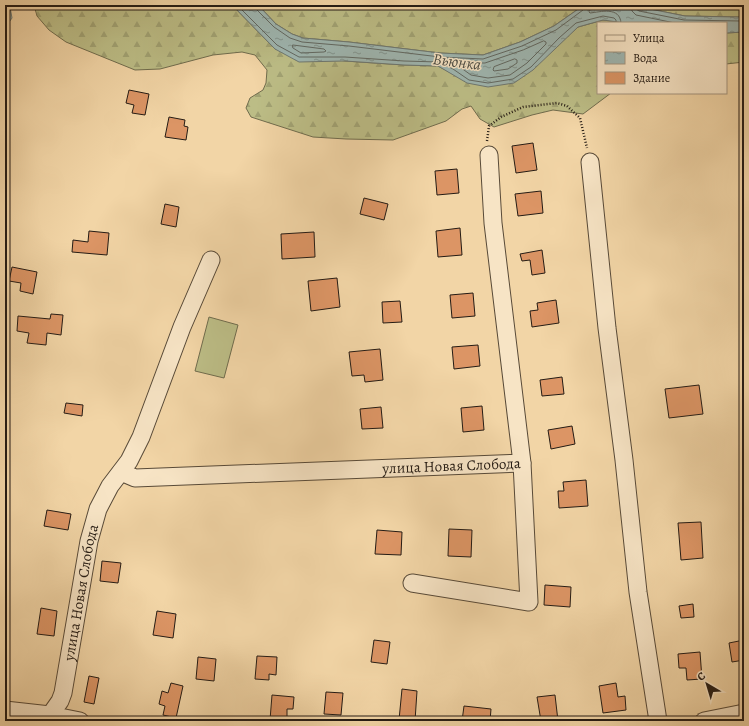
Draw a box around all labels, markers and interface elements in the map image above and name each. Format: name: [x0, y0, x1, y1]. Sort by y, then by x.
legend: [597, 22, 727, 94]
text: Улица: [633, 30, 665, 46]
water label: Вьюнка: [432, 48, 482, 76]
text: Вода: [633, 50, 658, 66]
text: Здание: [633, 70, 670, 86]
street label: улица Новая Слобода: [381, 453, 521, 478]
street label: улица Новая Слобода: [59, 522, 103, 663]
north arrow: [687, 664, 727, 704]
text: С: [694, 668, 709, 685]

